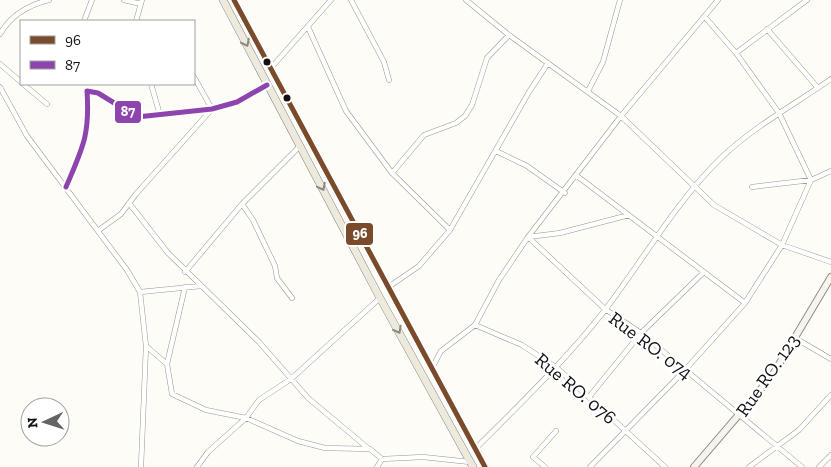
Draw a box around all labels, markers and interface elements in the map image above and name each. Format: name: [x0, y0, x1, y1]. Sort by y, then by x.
legend: [20, 20, 195, 85]
text: 96: [65, 31, 81, 49]
one-way arrow: [239, 38, 249, 47]
text: 87: [65, 56, 80, 74]
unlabelled marker: [262, 57, 272, 67]
unlabelled marker: [282, 93, 292, 103]
line badge: 87: [114, 100, 142, 124]
text: 87: [121, 103, 135, 120]
one-way arrow: [315, 182, 325, 191]
line badge: 96: [345, 222, 374, 246]
text: 96: [353, 225, 368, 242]
street label: Rue RO. 074: [604, 307, 697, 384]
one-way arrow: [392, 325, 402, 334]
street label: Rue RO. 123: [731, 330, 804, 421]
street label: Rue RO. 076: [530, 348, 621, 429]
north arrow: [20, 397, 70, 447]
text: N: [24, 417, 41, 429]

